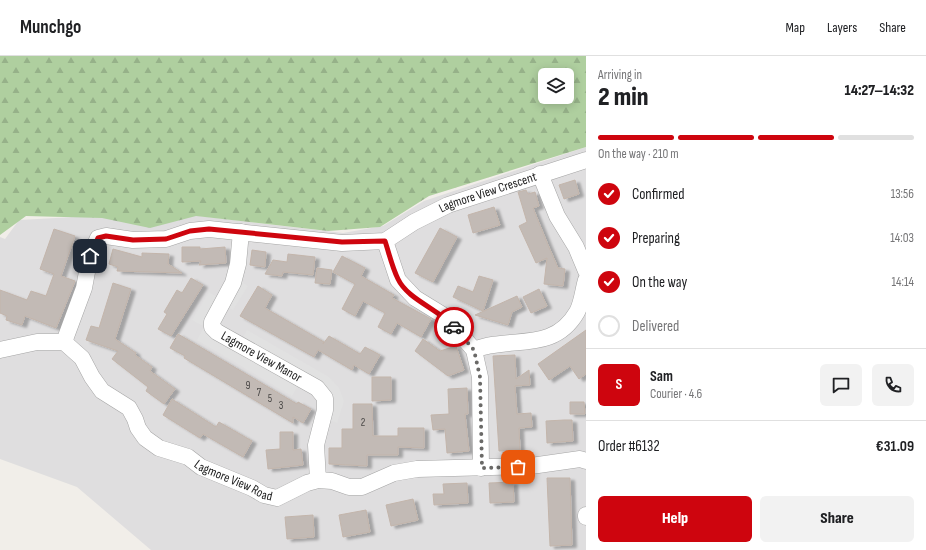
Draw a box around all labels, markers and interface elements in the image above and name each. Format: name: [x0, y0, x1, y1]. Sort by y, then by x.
text: Munchgo: [20, 16, 81, 39]
text: Map: [785, 19, 805, 36]
text: Layers: [827, 19, 857, 36]
text: Share: [879, 19, 906, 36]
text: Arriving in: [598, 67, 642, 83]
map controls: [538, 68, 574, 104]
button: layers: [538, 68, 574, 104]
text: 14:27–14:32: [844, 81, 914, 100]
text: 2 min: [598, 82, 648, 113]
text: On the way · 210 m: [598, 146, 679, 162]
street label: Lagmore View Crescent: [436, 169, 539, 216]
icon: check: [598, 183, 620, 205]
text: Confirmed: [632, 185, 685, 204]
text: 13:56: [891, 186, 914, 202]
icon: check: [598, 227, 620, 249]
text: Preparing: [632, 229, 680, 248]
text: 14:03: [890, 230, 914, 246]
pin: [73, 239, 107, 273]
icon: home: [79, 245, 101, 267]
icon: check: [598, 271, 620, 293]
text: On the way: [632, 273, 687, 292]
text: 14:14: [892, 274, 914, 290]
courier: [434, 307, 474, 347]
icon: car: [443, 316, 465, 338]
text: Delivered: [632, 317, 679, 336]
street label: Lagmore View Manor: [218, 328, 305, 386]
button: chat: [820, 364, 862, 406]
button: phone: [872, 364, 914, 406]
text: Sam: [650, 367, 673, 386]
text: S: [616, 375, 622, 394]
house number: 9: [246, 379, 251, 392]
house number: 7: [257, 386, 262, 399]
text: Courier · 4.6: [650, 386, 702, 402]
house number: 5: [268, 392, 272, 405]
house number: 3: [279, 399, 284, 412]
house number: 2: [361, 416, 366, 429]
text: Order #6132: [598, 437, 660, 456]
text: €31.09: [876, 437, 914, 456]
pin: [501, 450, 535, 484]
icon: bag: [507, 456, 529, 478]
street label: Lagmore View Road: [191, 457, 274, 505]
button: Help: [598, 496, 752, 542]
button: Share: [760, 496, 914, 542]

